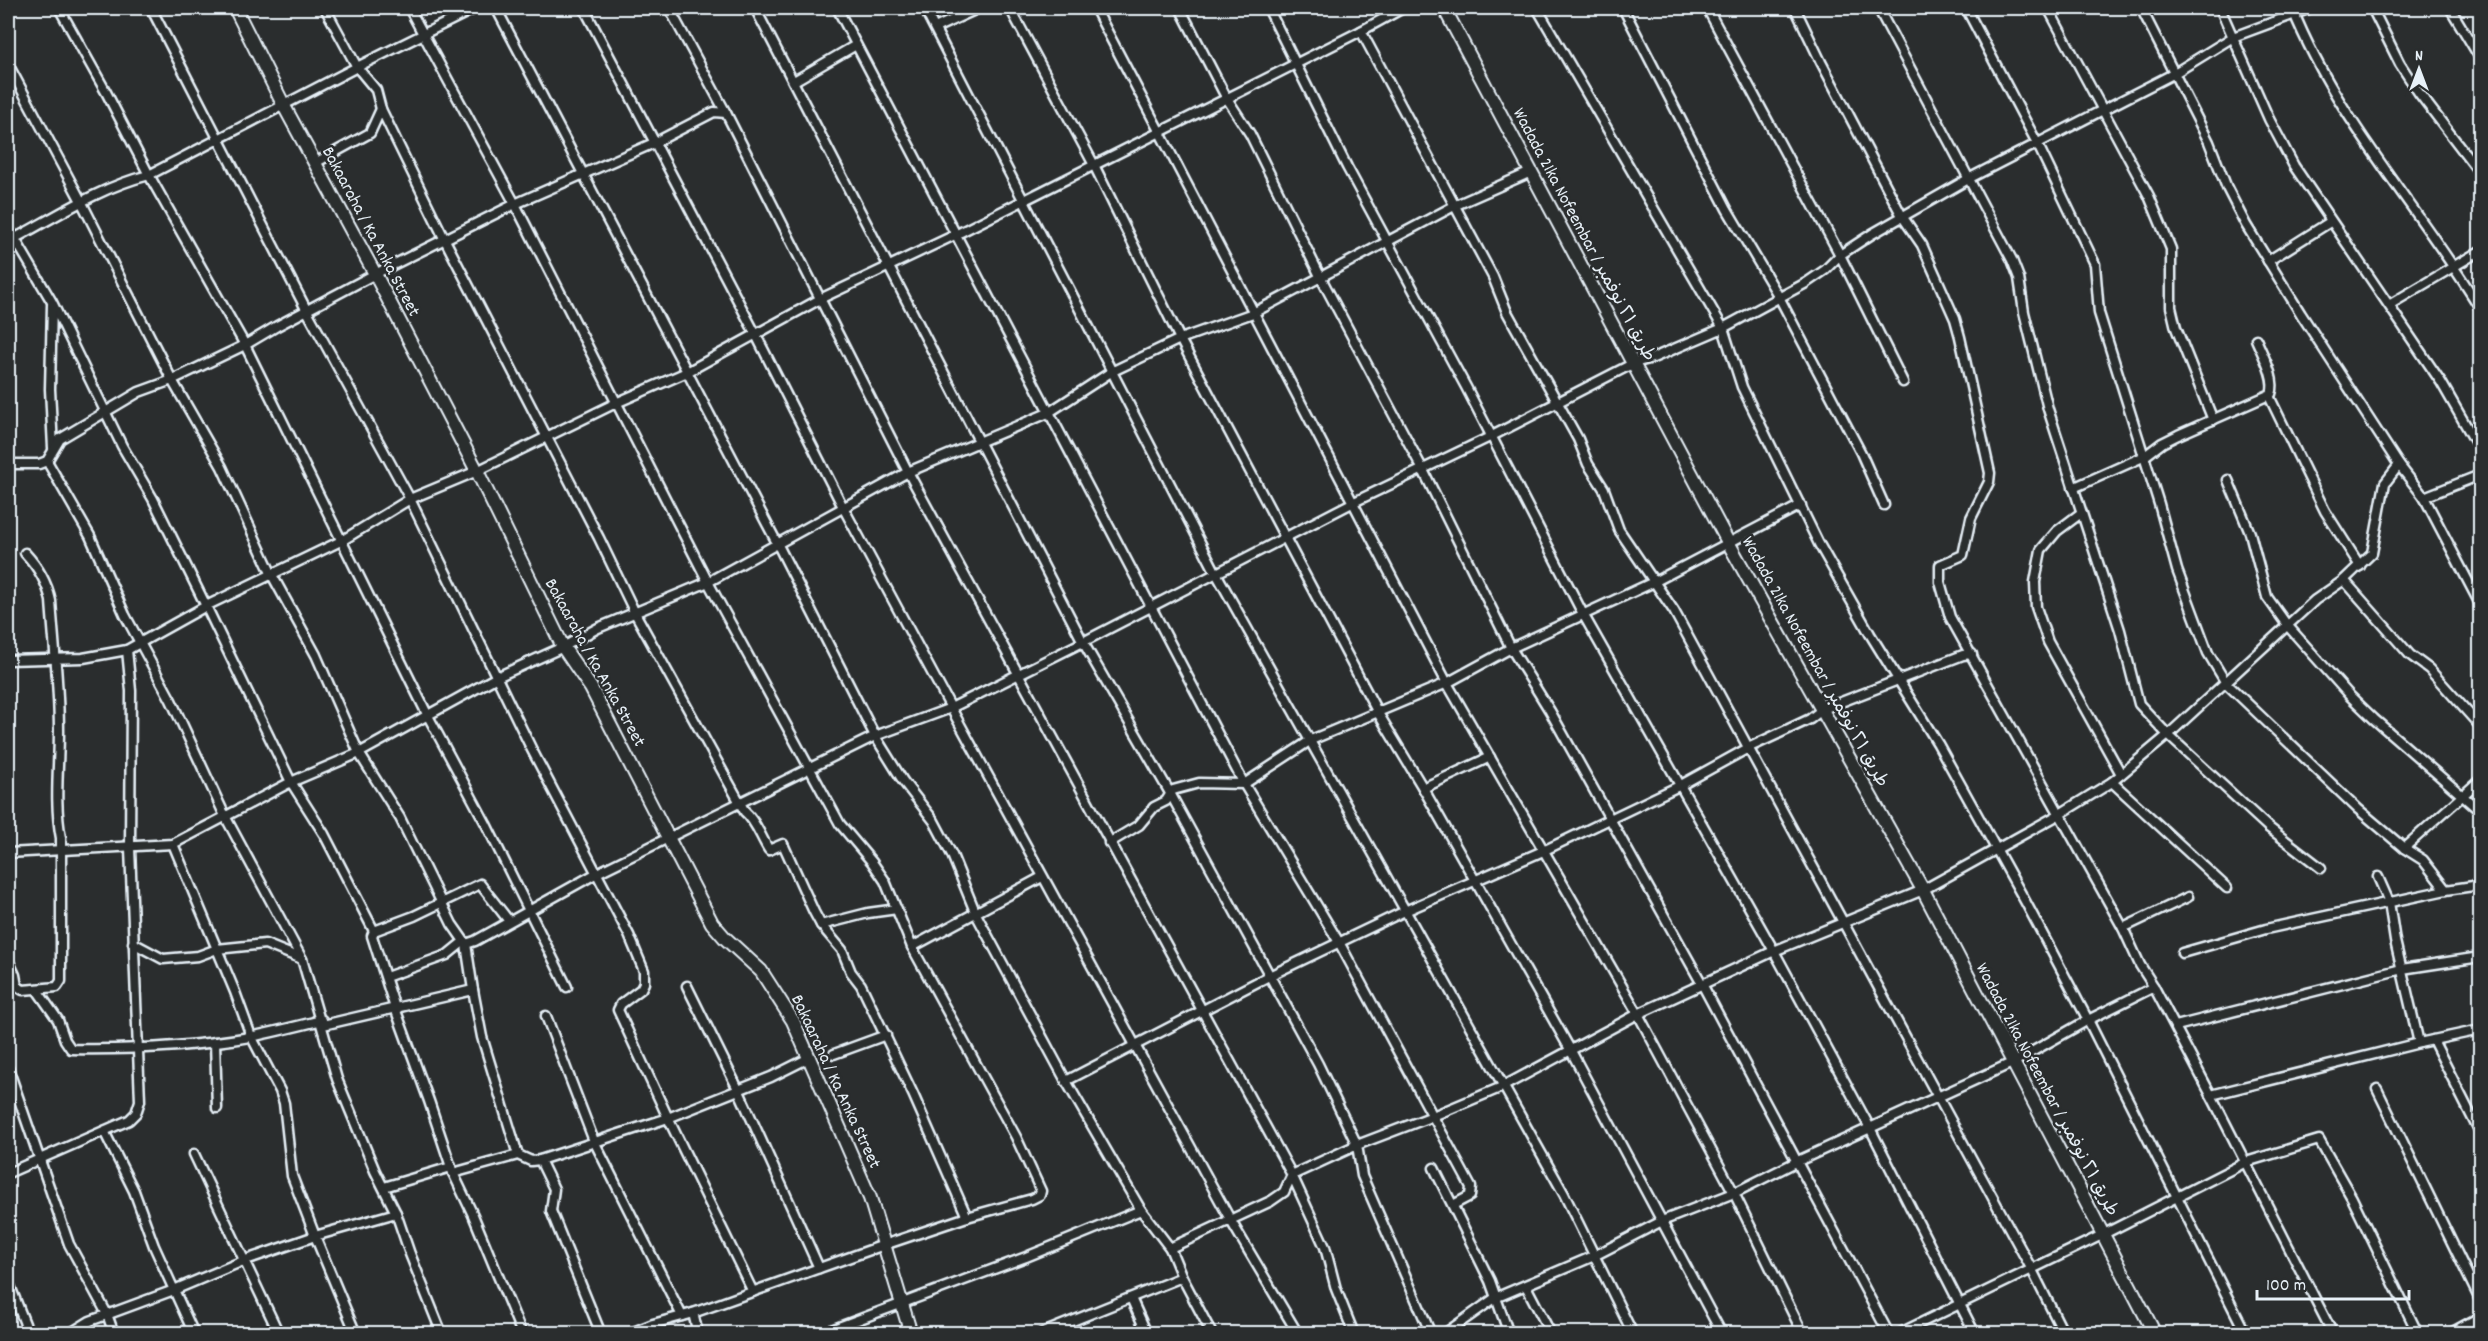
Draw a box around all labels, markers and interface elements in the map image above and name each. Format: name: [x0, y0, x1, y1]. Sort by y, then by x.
north arrow: [2389, 39, 2449, 99]
text: N: [2415, 45, 2423, 68]
street label: Wadada 21ka Nofeembar / طريق ٢١ نوفمبر: [1505, 104, 1660, 366]
street label: Bakaaraha / Ka Anka Street: [314, 143, 425, 322]
street label: Wadada 21ka Nofeembar / طريق ٢١ نوفمبر: [1734, 532, 1894, 792]
street label: Bakaaraha / Ka Anka Street: [537, 574, 651, 752]
street label: Wadada 21ka Nofeembar / طريق ٢١ نوفمبر: [1968, 959, 2123, 1221]
street label: Bakaaraha / Ka Anka Street: [783, 991, 886, 1173]
scale bar: [2257, 1263, 2408, 1301]
text: 100 m: [2266, 1274, 2306, 1299]

